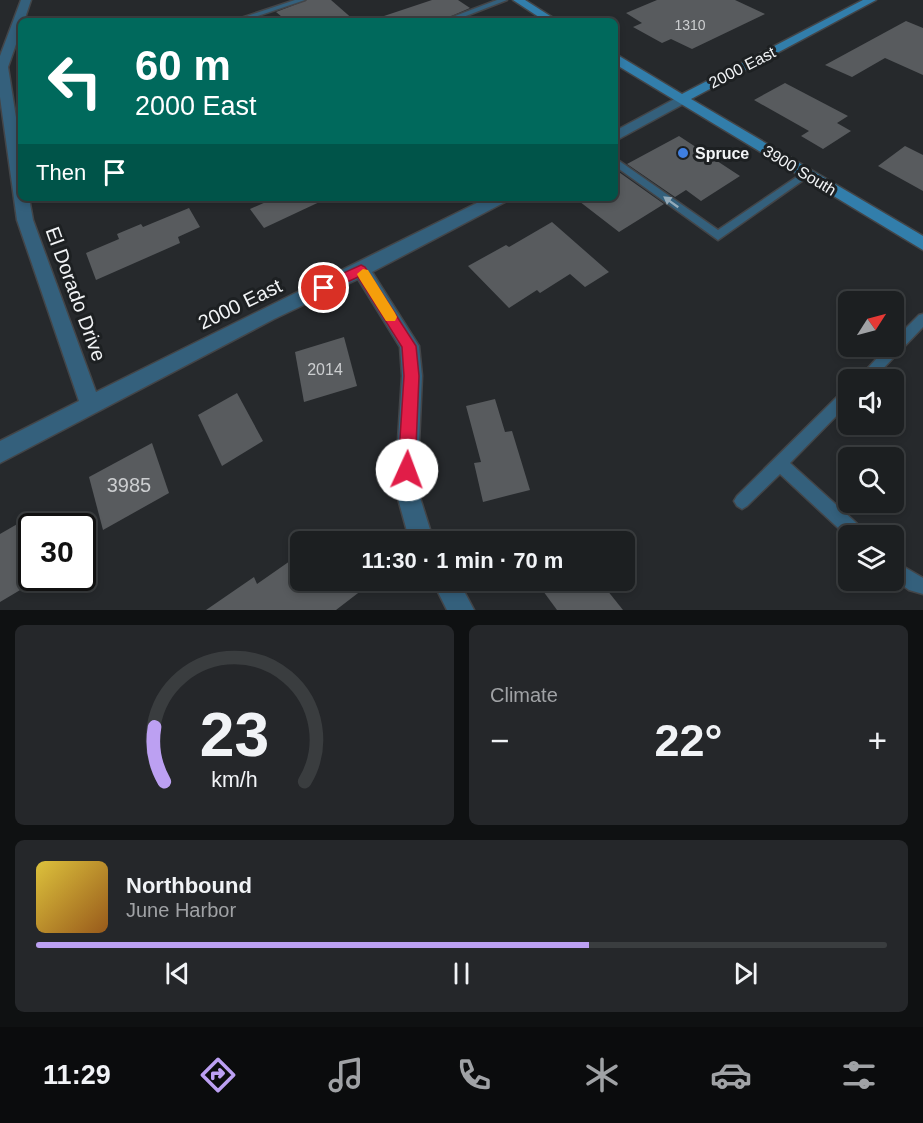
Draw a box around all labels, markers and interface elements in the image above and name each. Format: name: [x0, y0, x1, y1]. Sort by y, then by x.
house number: 1310: [674, 17, 706, 33]
icon: left: [36, 42, 114, 120]
text: 60 m: [135, 42, 231, 89]
street label: 2000 East: [706, 43, 779, 91]
text: 2000 East: [135, 91, 257, 121]
street label: 3900 South: [760, 142, 839, 199]
place label: Spruce: [695, 145, 749, 162]
marker: Spruce: [676, 146, 690, 160]
icon: arrive: [98, 156, 131, 189]
text: Then: [36, 160, 86, 185]
one-way arrow: [663, 196, 679, 208]
street label: El Dorado Drive: [42, 224, 110, 364]
pin: [298, 262, 349, 313]
icon: arrive: [307, 271, 340, 304]
street label: 2000 East: [195, 274, 286, 334]
north arrow: [838, 291, 904, 357]
map controls: [838, 291, 904, 591]
house number: 2014: [307, 361, 343, 378]
button: sound: [838, 369, 904, 435]
position arrow: [375, 438, 439, 502]
button: search: [838, 447, 904, 513]
house number: 3985: [107, 474, 151, 496]
speed limit sign: 30: [18, 513, 96, 591]
button: layers: [838, 525, 904, 591]
text: 11:30 · 1 min · 70 m: [362, 548, 563, 573]
text: Climate: [490, 684, 558, 706]
text: 23: [200, 700, 269, 769]
text: 22°: [654, 715, 723, 766]
text: −: [490, 722, 509, 759]
text: +: [868, 722, 887, 759]
text: km/h: [211, 768, 258, 792]
text: Northbound: [126, 873, 252, 898]
text: June Harbor: [126, 899, 236, 921]
icon: previous: [161, 957, 194, 990]
icon: pause: [445, 957, 478, 990]
icon: next: [729, 957, 762, 990]
icon: directions: [197, 1054, 239, 1096]
icon: music: [325, 1054, 367, 1096]
icon: phone: [453, 1054, 495, 1096]
icon: climate: [581, 1054, 623, 1096]
icon: car: [710, 1054, 752, 1096]
icon: filters: [838, 1054, 880, 1096]
text: 11:29: [43, 1060, 111, 1090]

